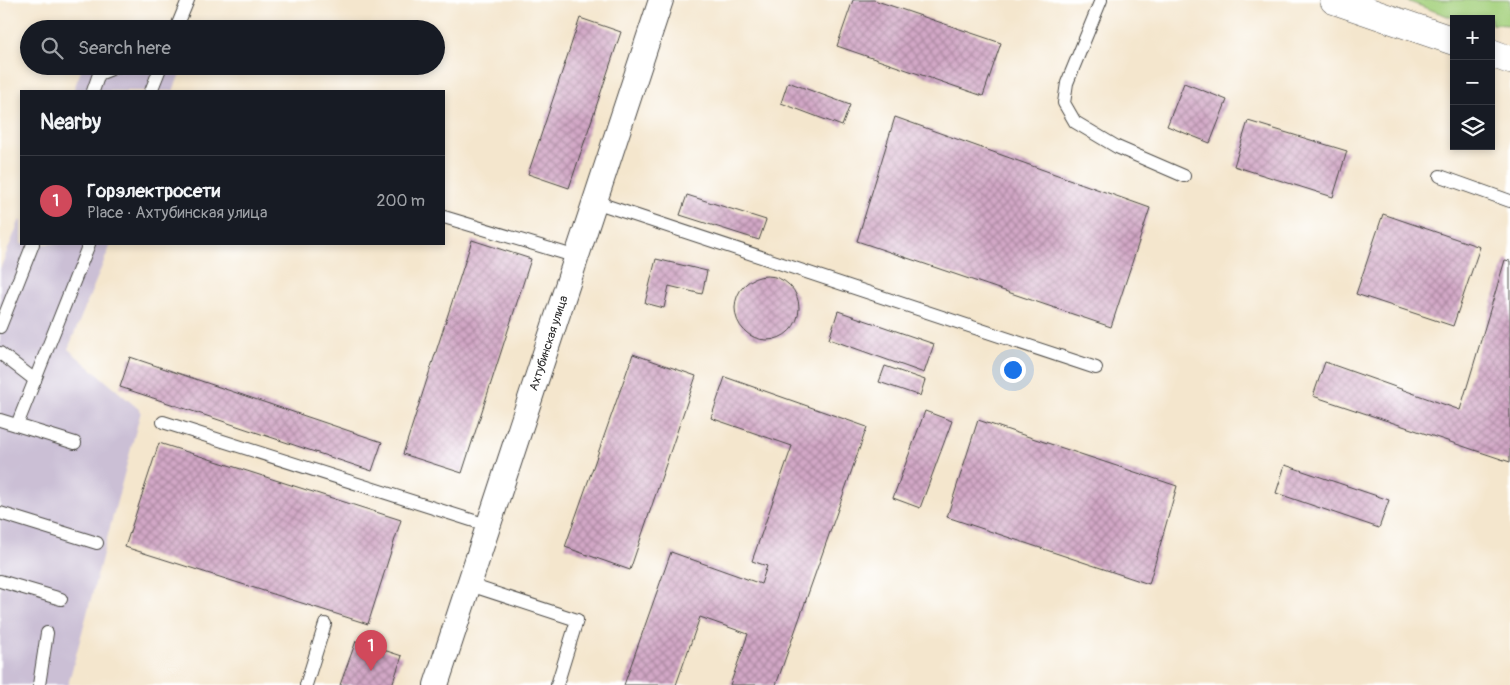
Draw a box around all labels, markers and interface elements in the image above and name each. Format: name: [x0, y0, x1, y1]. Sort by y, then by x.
map controls: [1450, 15, 1495, 150]
button: +: [1450, 15, 1495, 60]
search box: [20, 20, 445, 75]
icon: search: [38, 34, 66, 62]
text: Search here: [78, 36, 171, 60]
button: −: [1450, 60, 1495, 105]
button: layers: [1450, 105, 1495, 150]
text: Nearby: [40, 109, 101, 136]
text: Горэлектросети: [87, 179, 220, 203]
text: 1: [53, 191, 59, 211]
text: 200 m: [377, 191, 425, 211]
text: Place · Ахтубинская улица: [87, 203, 267, 223]
street label: Ахтубинская улица: [526, 293, 571, 392]
your location: [1000, 357, 1026, 383]
pin: 1: [355, 630, 387, 671]

